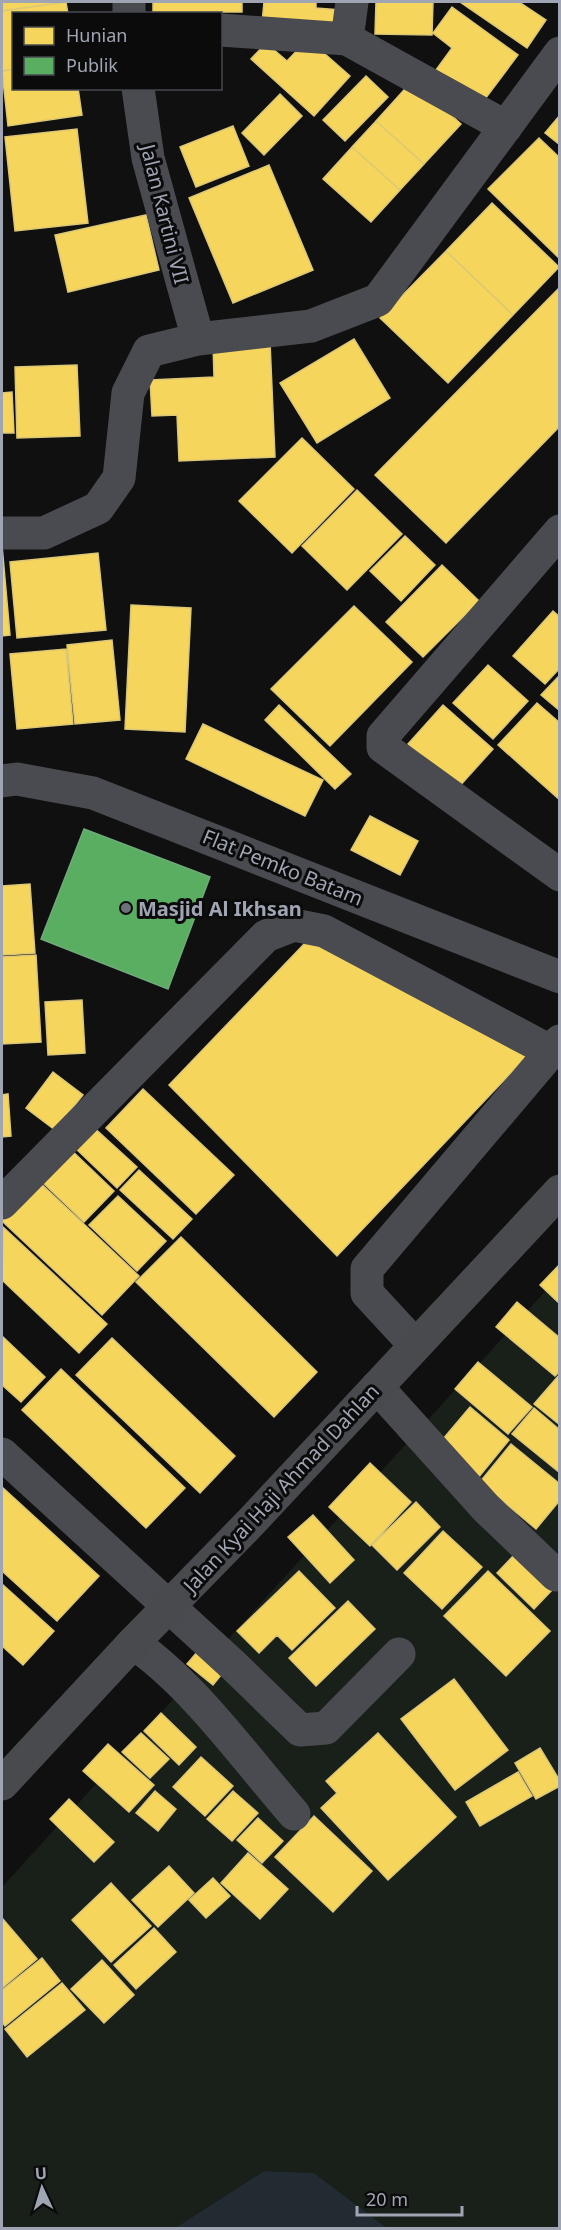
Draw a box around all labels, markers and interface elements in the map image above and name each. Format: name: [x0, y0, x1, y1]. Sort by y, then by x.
legend: [12, 12, 222, 90]
text: Hunian: [66, 23, 127, 47]
text: Publik: [66, 53, 118, 77]
street label: Jalan Kartini VII: [134, 139, 195, 287]
street label: Flat Pemko Batam: [199, 823, 367, 911]
place label: Masjid Al Ikhsan: [138, 895, 302, 922]
marker: Masjid Al Ikhsan: [119, 901, 133, 915]
street label: Jalan Kyai Haji Ahmad Dahlan: [176, 1378, 385, 1600]
north arrow: [12, 2158, 72, 2218]
text: U: [34, 2162, 48, 2184]
scale bar: [357, 2179, 462, 2217]
text: 20 m: [366, 2187, 408, 2211]

